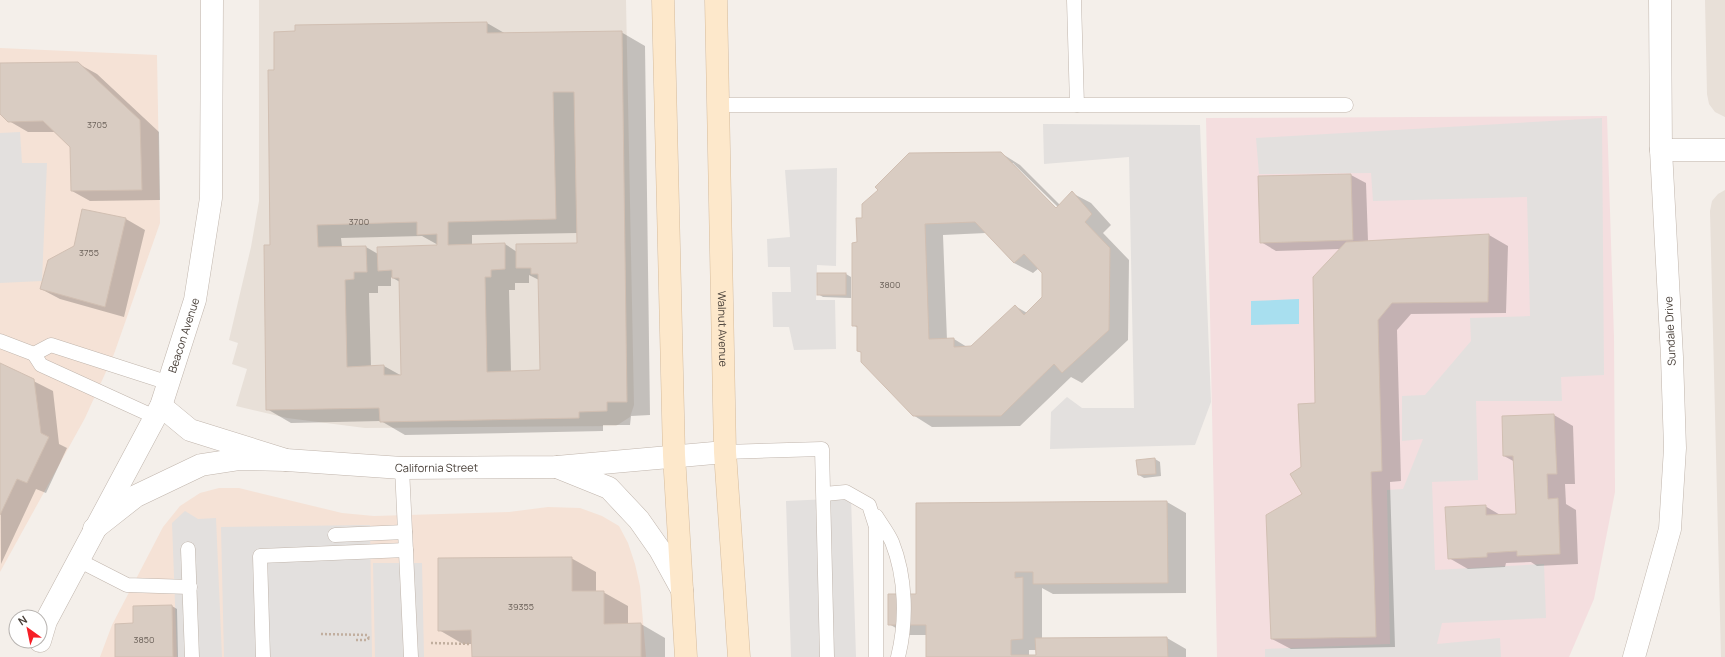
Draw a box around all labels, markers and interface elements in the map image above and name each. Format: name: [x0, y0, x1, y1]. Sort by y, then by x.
house number: 3705: [87, 118, 107, 131]
house number: 3700: [349, 215, 369, 228]
house number: 3755: [79, 246, 99, 259]
house number: 3800: [879, 278, 901, 291]
street label: Walnut Avenue: [715, 291, 731, 368]
street label: Beacon Avenue: [164, 295, 202, 375]
street label: Sundale Drive: [1660, 295, 1679, 366]
street label: California Street: [394, 460, 478, 475]
house number: 39355: [508, 600, 534, 613]
north arrow: [8, 609, 48, 649]
text: N: [15, 612, 30, 629]
house number: 3850: [134, 633, 154, 646]

